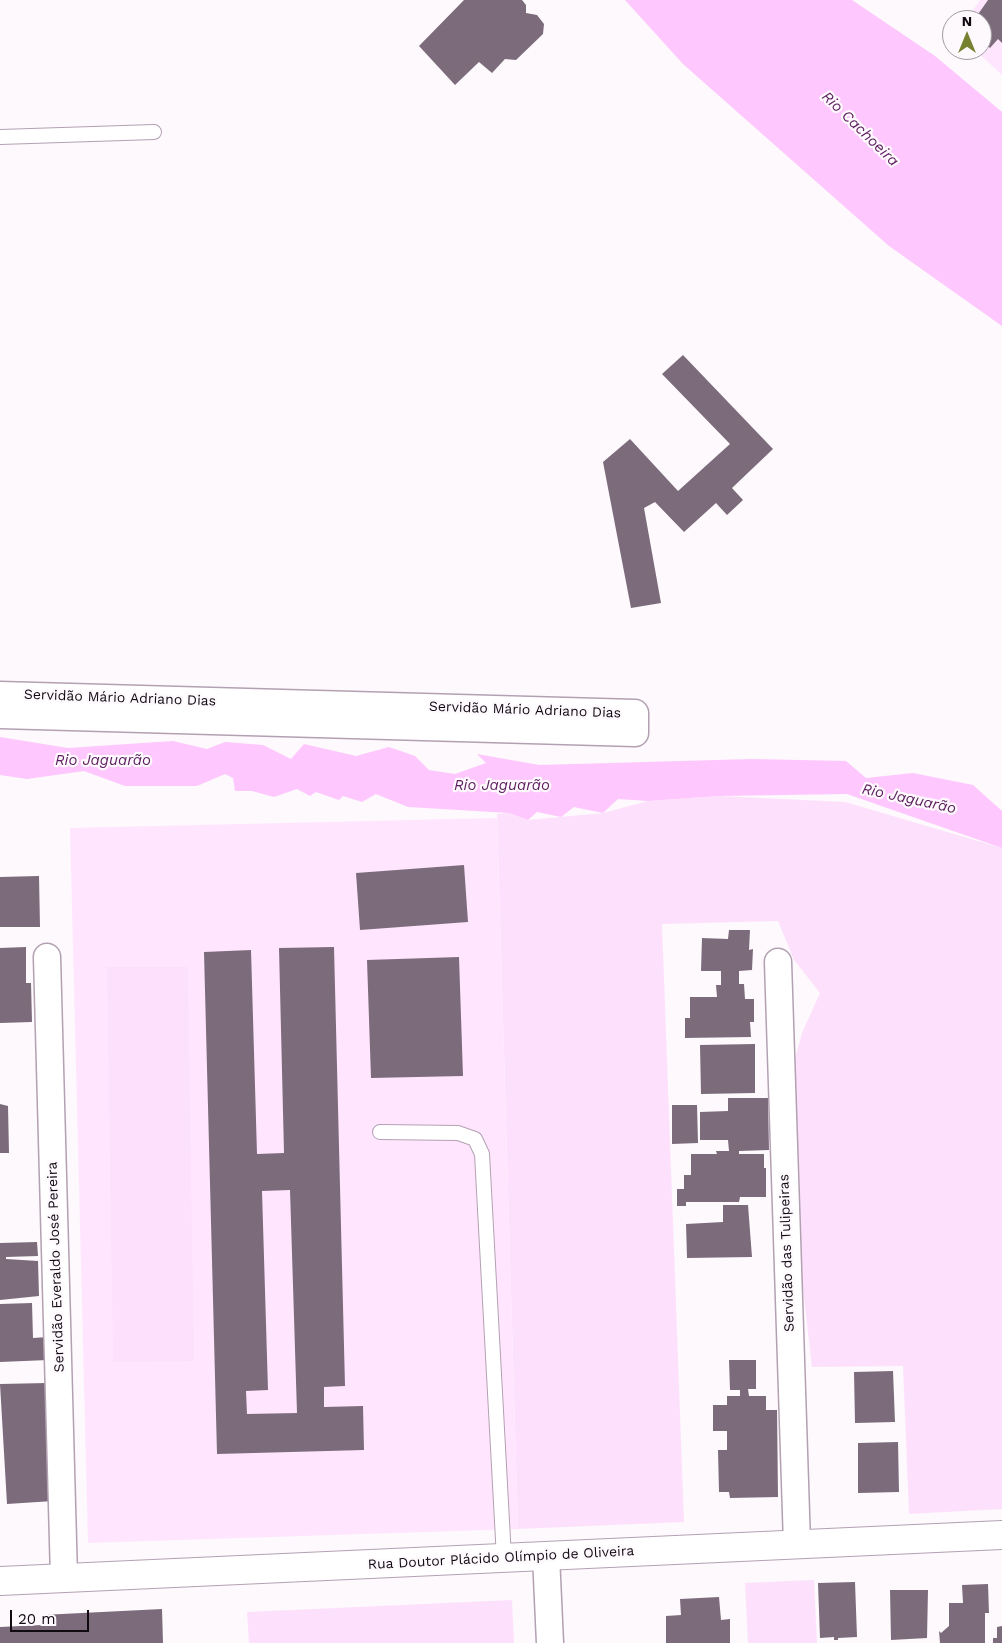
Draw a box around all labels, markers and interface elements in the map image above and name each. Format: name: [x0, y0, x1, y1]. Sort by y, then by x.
north arrow: [942, 10, 992, 60]
text: N: [962, 13, 972, 29]
water label: Rio Cachoeira: [818, 88, 902, 170]
street label: Servidão Mário Adriano Dias: [24, 686, 216, 710]
street label: Servidão Mário Adriano Dias: [429, 698, 621, 722]
water label: Rio Jaguarão: [55, 752, 151, 770]
water label: Rio Jaguarão: [454, 777, 550, 795]
water label: Rio Jaguarão: [860, 780, 958, 818]
street label: Servidão Everaldo José Pereira: [44, 1161, 68, 1373]
street label: Servidão das Tulipeiras: [776, 1174, 798, 1332]
street label: Rua Doutor Plácido Olímpio de Oliveira: [367, 1543, 635, 1573]
scale bar: [12, 1600, 91, 1632]
text: 20 m: [18, 1610, 56, 1628]

